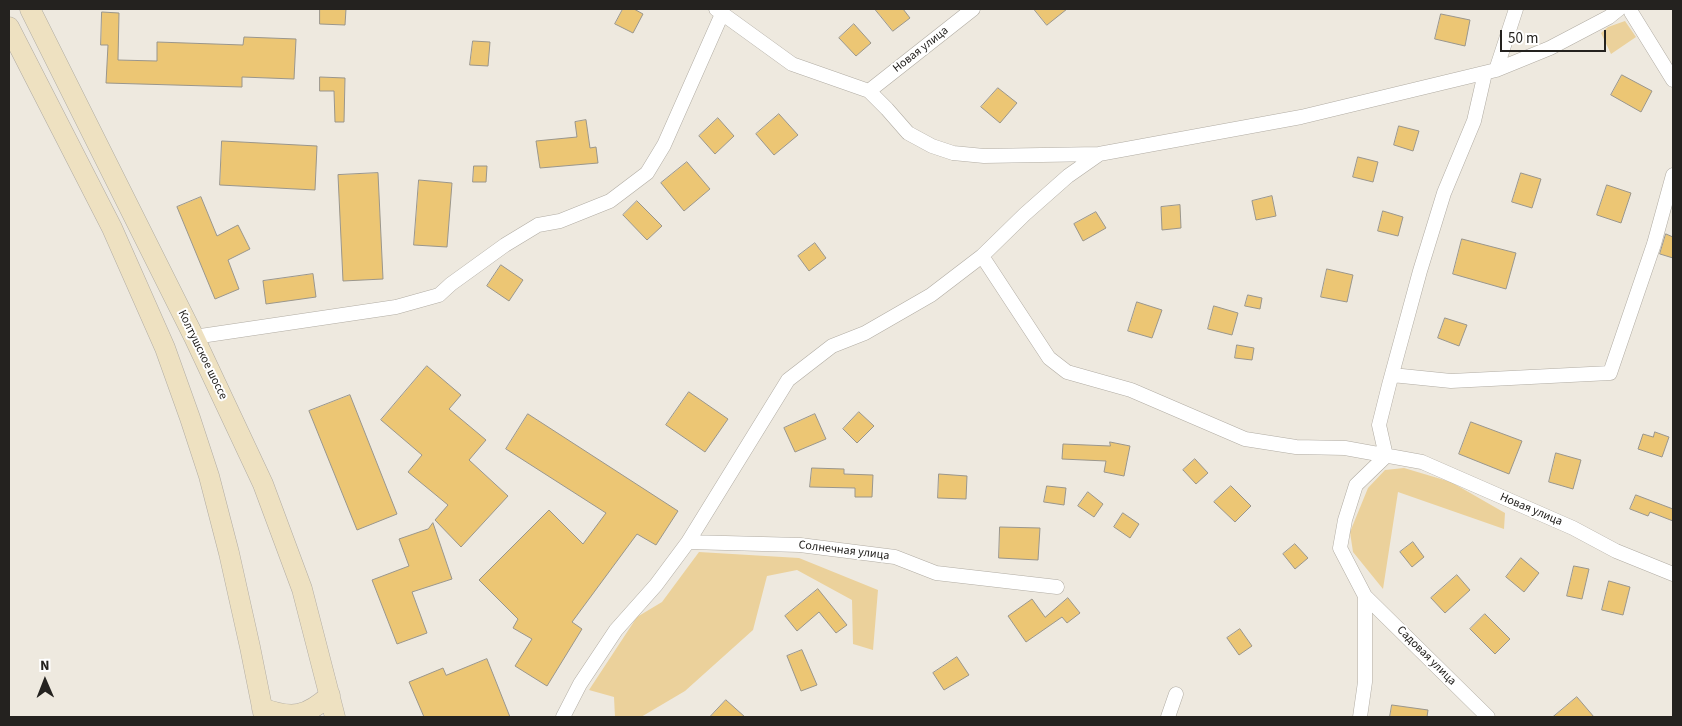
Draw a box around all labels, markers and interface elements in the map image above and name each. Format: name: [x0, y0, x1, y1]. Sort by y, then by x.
scale bar: [1502, 20, 1608, 52]
street label: Новая улица: [890, 24, 952, 76]
text: 50 m: [1508, 28, 1538, 49]
street label: Колтушское шоссе: [174, 308, 230, 402]
street label: Новая улица: [1498, 490, 1564, 530]
street label: Солнечная улица: [798, 538, 890, 564]
street label: Садовая улица: [1393, 623, 1459, 689]
north arrow: [20, 656, 70, 706]
text: N: [40, 656, 50, 676]

